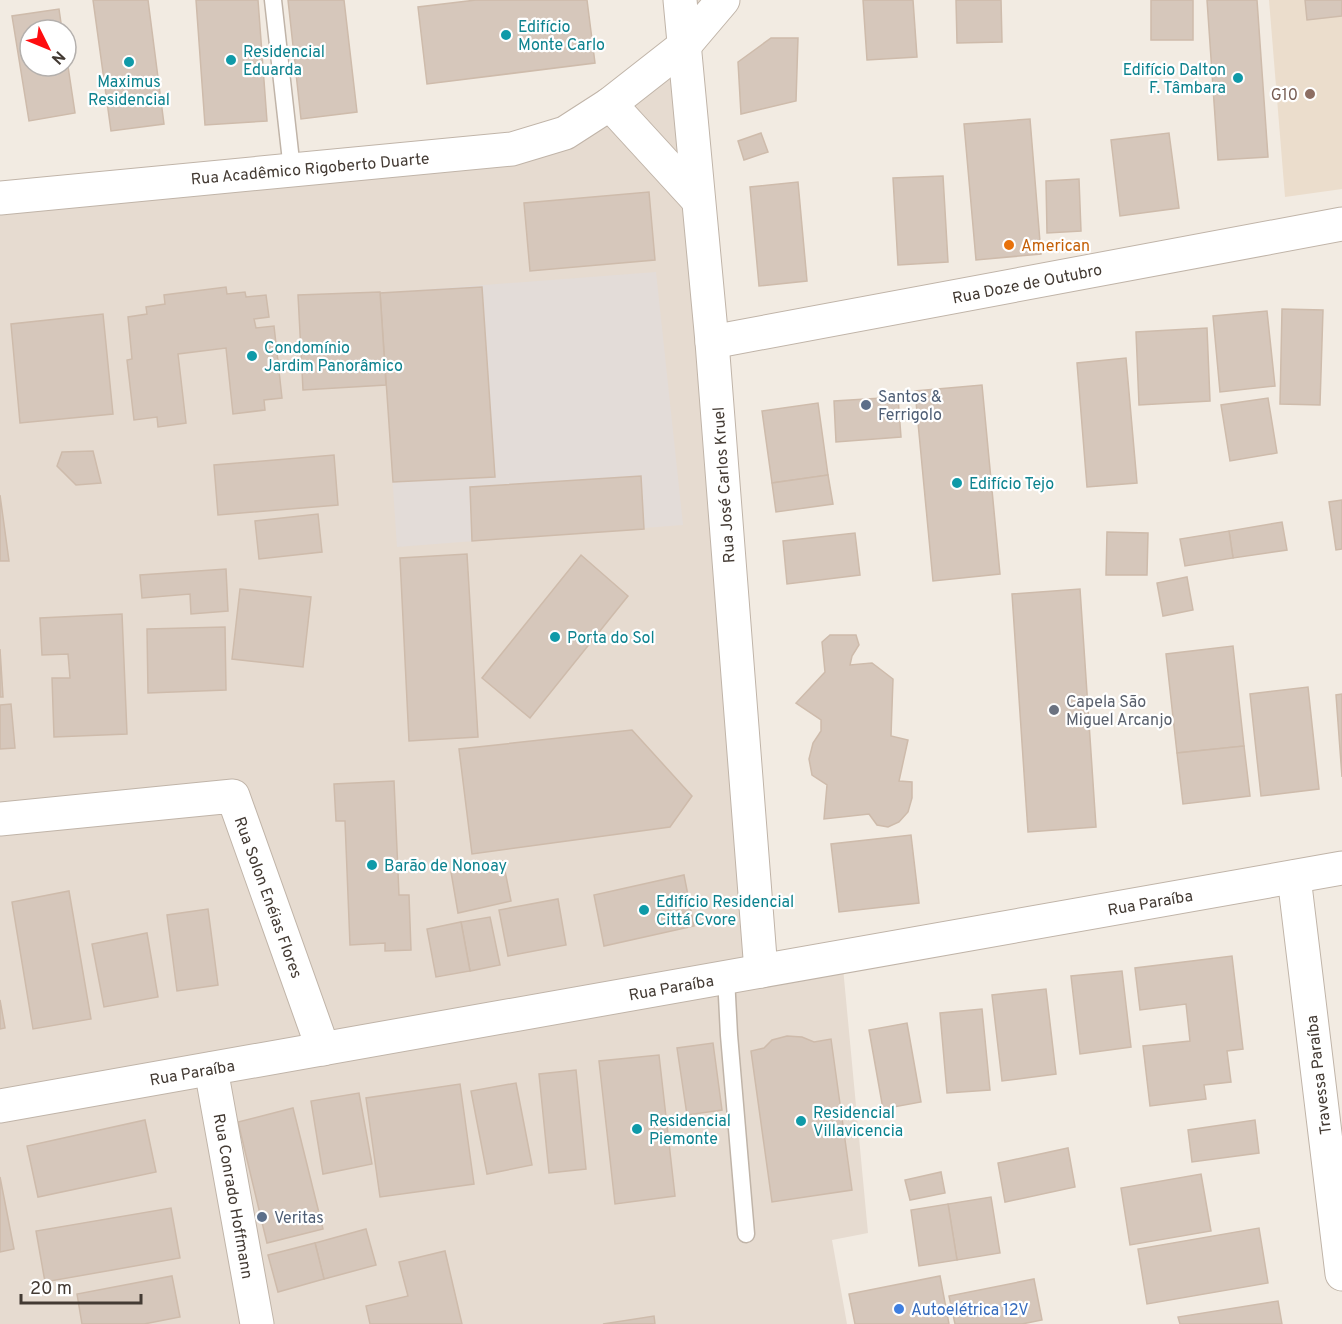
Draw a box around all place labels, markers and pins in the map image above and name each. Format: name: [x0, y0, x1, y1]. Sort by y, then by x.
place label: Edifício Monte Carlo: [518, 18, 605, 56]
marker: Edifício Monte Carlo: [499, 28, 513, 42]
place label: Residencial Eduarda: [243, 43, 325, 81]
marker: Residencial Eduarda: [224, 53, 238, 67]
marker: Maximus Residencial: [122, 55, 136, 69]
place label: Edifício Dalton F. Tâmbara: [1123, 61, 1226, 99]
marker: Edifício Dalton F. Tâmbara: [1231, 71, 1245, 85]
place label: Maximus Residencial: [88, 73, 170, 111]
place label: G10: [1271, 86, 1298, 106]
marker: G10: [1303, 87, 1317, 101]
place label: American: [1021, 237, 1090, 257]
marker: American: [1002, 238, 1016, 252]
place label: Condomínio Jardim Panorâmico: [264, 339, 403, 377]
marker: Condomínio Jardim Panorâmico: [245, 349, 259, 363]
place label: Santos & Ferrigolo: [878, 388, 942, 426]
marker: Santos & Ferrigolo: [859, 398, 873, 412]
place label: Edifício Tejo: [969, 475, 1054, 495]
marker: Edifício Tejo: [950, 476, 964, 490]
place label: Porta do Sol: [567, 629, 655, 649]
marker: Porta do Sol: [548, 630, 562, 644]
place label: Capela São Miguel Arcanjo: [1066, 693, 1172, 731]
marker: Capela São Miguel Arcanjo: [1047, 703, 1061, 717]
place label: Barão de Nonoay: [384, 857, 507, 877]
marker: Barão de Nonoay: [365, 858, 379, 872]
place label: Edifício Residencial Cittá Cvore: [656, 893, 794, 931]
marker: Edifício Residencial Cittá Cvore: [637, 903, 651, 917]
place label: Residencial Villavicencia: [813, 1104, 903, 1142]
place label: Residencial Piemonte: [649, 1112, 731, 1150]
marker: Residencial Villavicencia: [794, 1114, 808, 1128]
marker: Residencial Piemonte: [630, 1122, 644, 1136]
place label: Veritas: [274, 1209, 324, 1229]
marker: Veritas: [255, 1210, 269, 1224]
place label: Autoelétrica 12V: [911, 1301, 1029, 1321]
marker: Autoelétrica 12V: [892, 1302, 906, 1316]

